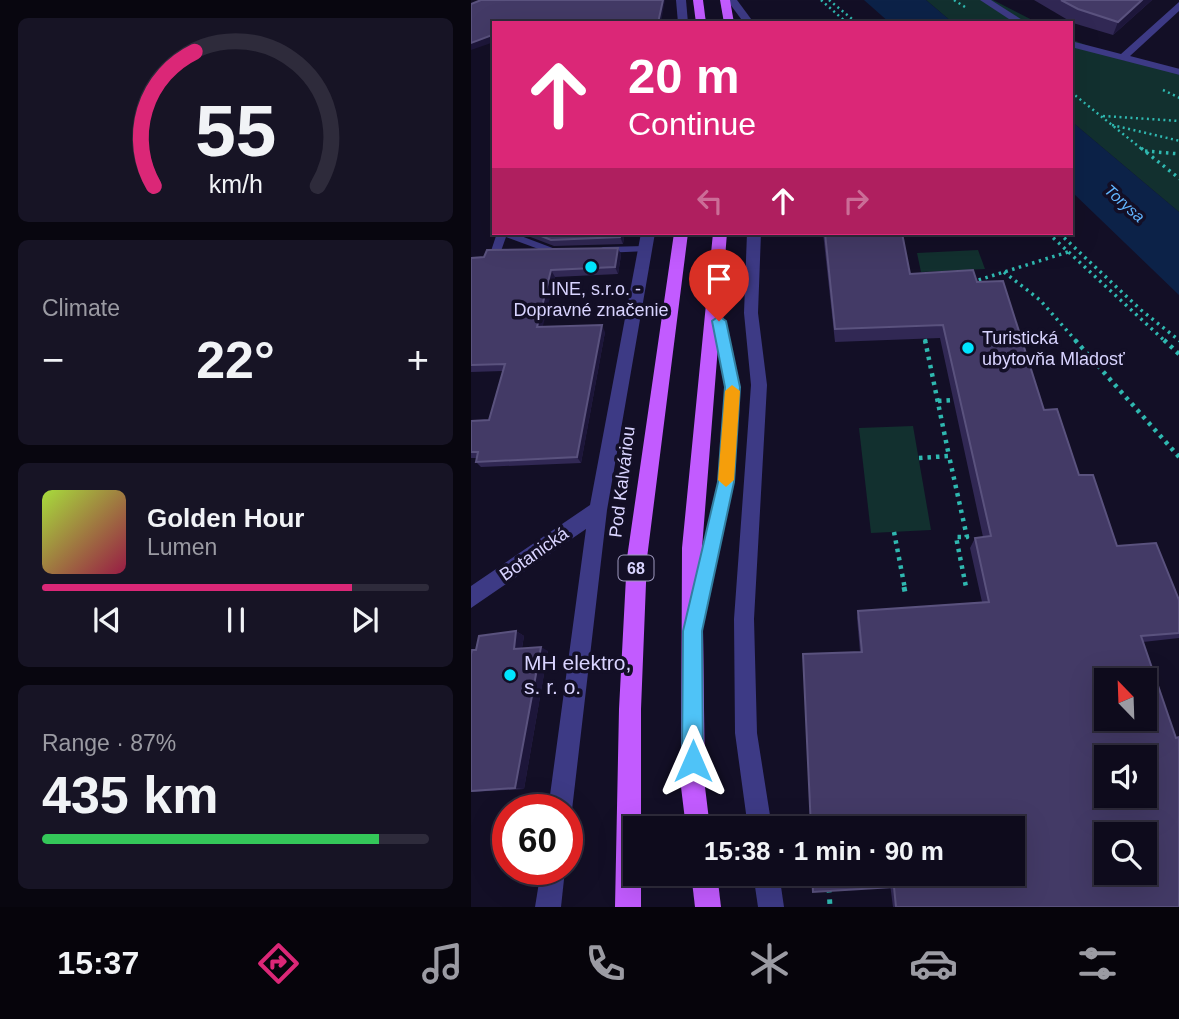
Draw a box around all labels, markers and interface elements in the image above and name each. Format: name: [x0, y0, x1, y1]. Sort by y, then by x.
icon: ahead: [513, 49, 604, 140]
text: 20 m: [628, 49, 740, 103]
text: 55: [195, 91, 276, 172]
text: Continue: [628, 106, 756, 142]
text: km/h: [208, 170, 263, 198]
water label: Torysa: [1101, 181, 1148, 226]
icon: left: [691, 182, 729, 220]
icon: ahead: [764, 182, 802, 220]
icon: right: [837, 182, 875, 220]
pin: [689, 249, 749, 321]
marker: LINE, s.r.o. - Dopravné značenie: [583, 259, 599, 275]
icon: arrive: [700, 260, 738, 298]
place label: LINE, s.r.o. - Dopravné značenie: [513, 279, 669, 320]
text: Climate: [42, 295, 120, 321]
place label: Turistická ubytovňa Mladosť: [982, 328, 1125, 369]
text: 22°: [196, 331, 275, 389]
text: −: [42, 339, 64, 381]
text: +: [407, 339, 429, 381]
marker: Turistická ubytovňa Mladosť: [960, 340, 976, 356]
street label: Pod Kalváriou: [605, 425, 639, 539]
text: Golden Hour: [147, 503, 304, 533]
street label: Botanická: [496, 523, 573, 585]
text: Lumen: [147, 534, 217, 560]
road number: 68: [619, 555, 653, 580]
icon: previous: [88, 601, 126, 639]
icon: pause: [217, 601, 255, 639]
icon: next: [346, 601, 384, 639]
place label: MH elektro, s. r. o.: [524, 651, 631, 698]
marker: MH elektro, s. r. o.: [502, 667, 518, 683]
north arrow: [1094, 668, 1157, 732]
map controls: [1094, 668, 1157, 885]
position arrow: [656, 724, 730, 798]
text: Range · 87%: [42, 730, 176, 756]
button: sound: [1094, 745, 1157, 808]
text: 435 km: [42, 766, 218, 824]
speed limit sign: 60: [492, 794, 583, 885]
button: search: [1094, 822, 1157, 885]
text: 15:38 · 1 min · 90 m: [704, 836, 944, 866]
icon: directions: [254, 939, 303, 988]
icon: music: [418, 939, 467, 988]
icon: phone: [581, 939, 630, 988]
icon: climate: [745, 939, 794, 988]
icon: car: [909, 939, 958, 988]
icon: filters: [1073, 939, 1122, 988]
text: 15:37: [57, 945, 139, 981]

